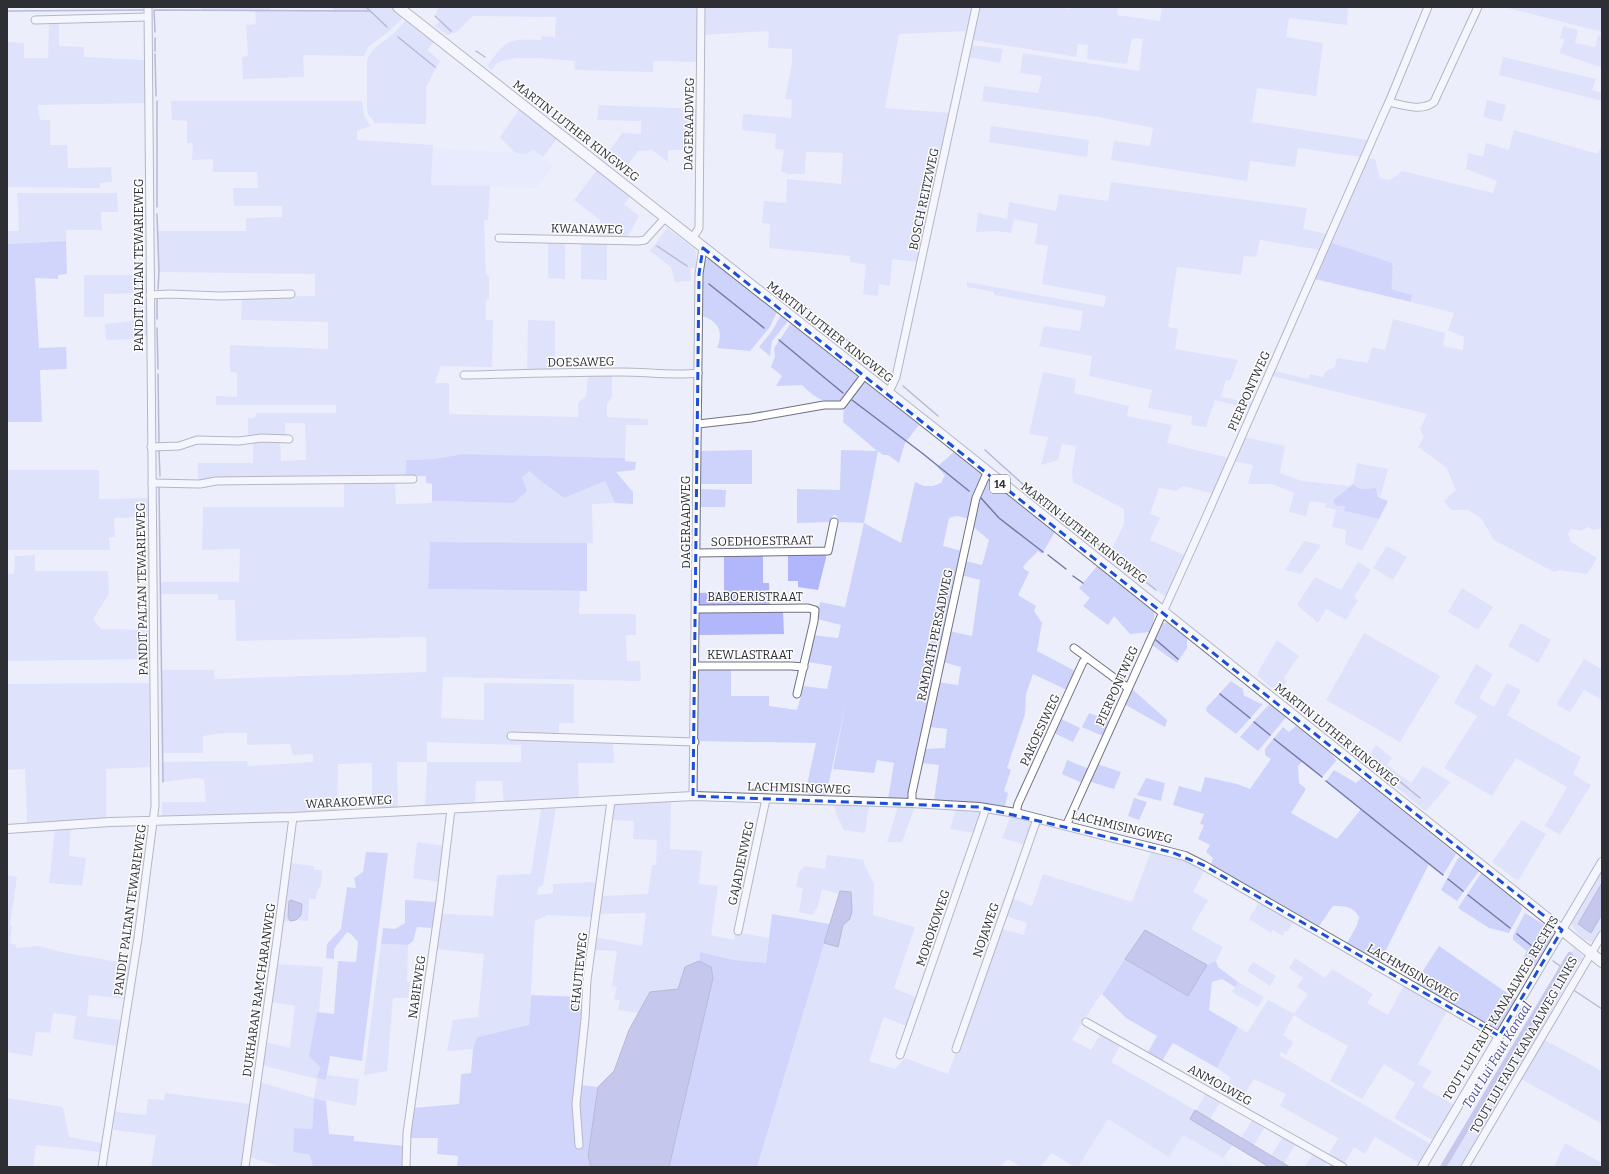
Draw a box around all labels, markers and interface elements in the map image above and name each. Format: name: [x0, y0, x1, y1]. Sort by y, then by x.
street label: MARTIN LUTHER KINGWEG: [510, 77, 642, 185]
street label: DAGERAADWEG: [681, 77, 697, 171]
street label: BOSCH REITZWEG: [906, 146, 942, 251]
street label: PANDIT PALTAN TEWARIEWEG: [132, 178, 146, 352]
street label: KWANAWEG: [551, 221, 623, 237]
street label: MARTIN LUTHER KINGWEG: [764, 278, 896, 386]
street label: PIERPONTWEG: [1225, 349, 1273, 433]
street label: DOESAWEG: [547, 354, 615, 370]
street label: DAGERAADWEG: [679, 475, 693, 569]
road number: 14: [990, 475, 1010, 493]
street label: MARTIN LUTHER KINGWEG: [1018, 479, 1150, 587]
street label: PANDIT PALTAN TEWARIEWEG: [133, 502, 151, 676]
street label: SOEDHOESTRAAT: [711, 533, 813, 549]
street label: RAMDATH PERSADWEG: [914, 568, 956, 702]
street label: BABOERISTRAAT: [707, 590, 803, 604]
street label: PIERPONTWEG: [1093, 644, 1141, 728]
street label: KEWLASTRAAT: [707, 648, 793, 662]
street label: MARTIN LUTHER KINGWEG: [1272, 680, 1402, 790]
street label: PAKOESIWEG: [1017, 692, 1063, 768]
street label: LACHMISINGWEG: [747, 779, 851, 797]
street label: WARAKOEWEG: [305, 793, 393, 811]
street label: LACHMISINGWEG: [1070, 808, 1174, 846]
street label: GAJADIENWEG: [725, 819, 757, 907]
street label: PANDIT PALTAN TEWARIEWEG: [111, 823, 149, 997]
street label: MOROKOWEG: [913, 888, 953, 968]
street label: NOJAWEG: [970, 901, 1002, 959]
street label: DUKHARAN RAMCHARANWEG: [240, 902, 278, 1078]
street label: TOUT LUI FAUT KANAALWEG RECHTS: [1440, 913, 1562, 1103]
street label: CHAUTIEWEG: [568, 931, 590, 1012]
street label: LACHMISINGWEG: [1365, 941, 1462, 1005]
street label: NABIEWEG: [406, 954, 428, 1020]
street label: TOUT LUI FAUT KANAALWEG LINKS: [1467, 954, 1581, 1136]
water label: Tout Lui Faut Kanaal: [1459, 999, 1535, 1111]
street label: ANMOLWEG: [1186, 1062, 1255, 1108]

